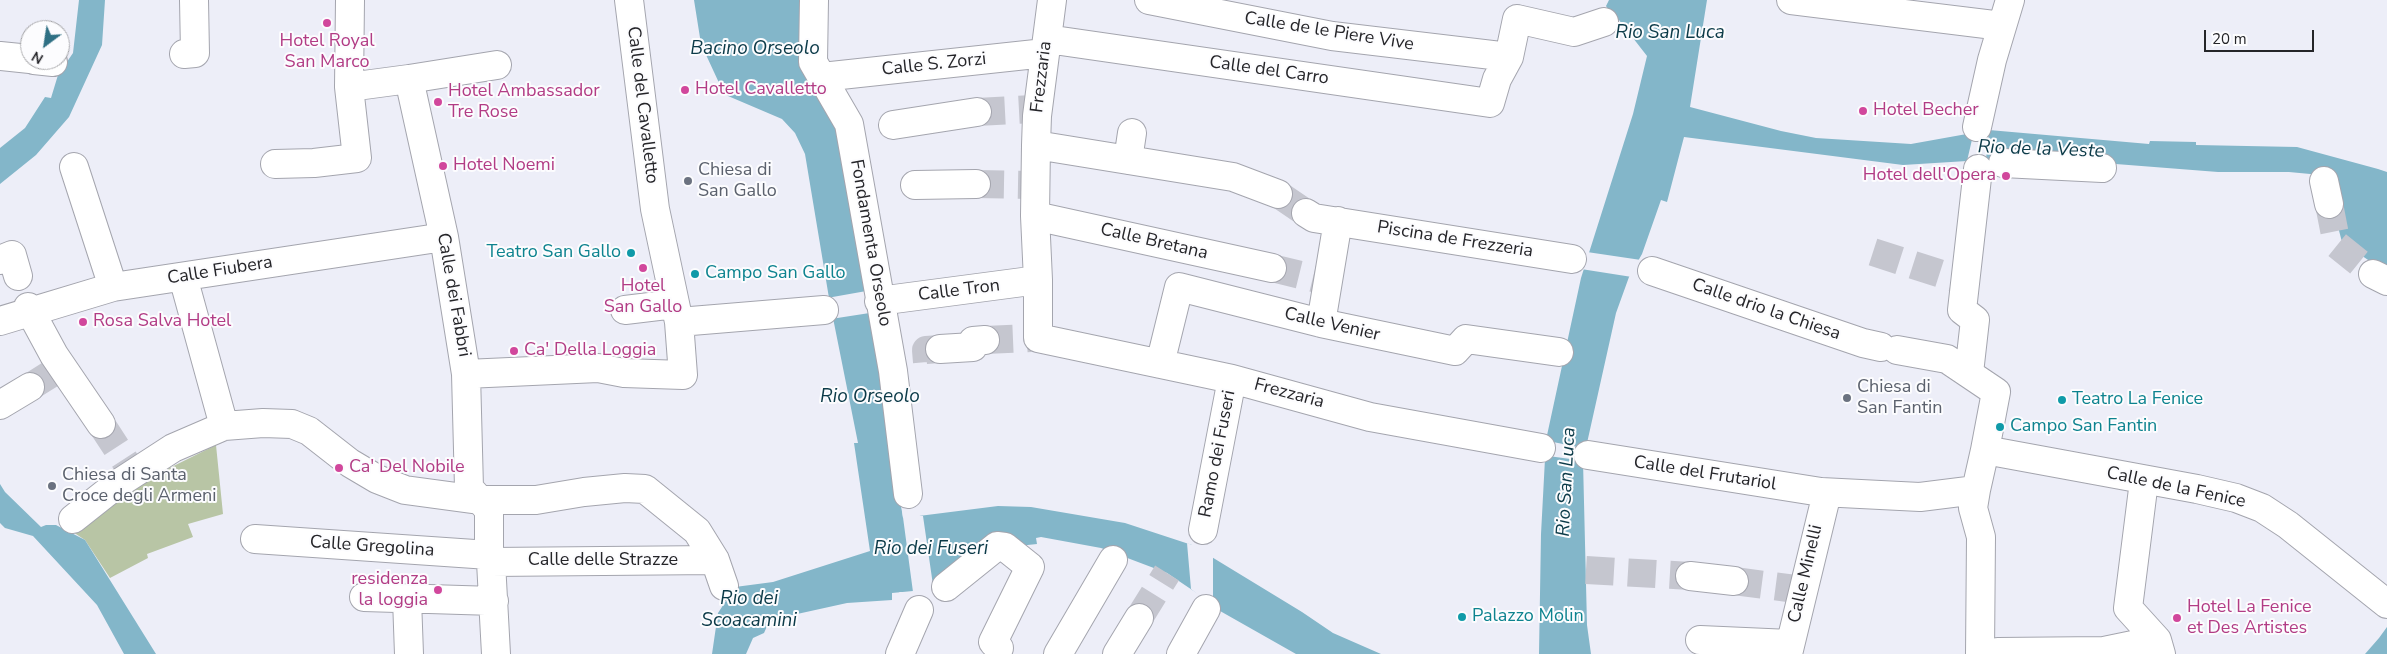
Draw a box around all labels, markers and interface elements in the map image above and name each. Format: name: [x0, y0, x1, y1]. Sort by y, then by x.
street label: Calle de le Piere Vive: [1243, 8, 1415, 56]
marker: Hotel Royal San Marco: [321, 17, 333, 29]
north arrow: [20, 20, 70, 70]
scale bar: [2207, 20, 2317, 52]
water label: Rio San Luca: [1615, 22, 1725, 44]
street label: Calle del Cavalletto: [622, 25, 662, 185]
text: 20 m: [2212, 29, 2247, 49]
place label: Hotel Royal San Marco: [279, 31, 375, 74]
water label: Bacino Orseolo: [690, 38, 820, 60]
street label: Frezzaria: [1027, 40, 1057, 114]
text: N: [28, 47, 47, 68]
street label: Calle S. Zorzi: [881, 49, 987, 81]
street label: Calle del Carro: [1208, 52, 1330, 90]
place label: Hotel Cavalletto: [695, 79, 827, 101]
place label: Hotel Ambassador Tre Rose: [448, 81, 600, 124]
marker: Hotel Cavalletto: [679, 84, 691, 96]
marker: Hotel Ambassador Tre Rose: [432, 96, 444, 108]
place label: Hotel Becher: [1873, 100, 1979, 122]
marker: Hotel Becher: [1857, 105, 1869, 117]
water label: Rio de la Veste: [1977, 136, 2105, 164]
place label: Hotel Noemi: [453, 155, 555, 177]
street label: Fondamenta Orseolo: [845, 158, 895, 328]
marker: Hotel Noemi: [437, 160, 449, 172]
place label: Chiesa di San Gallo: [698, 160, 777, 202]
place label: Hotel dell'Opera: [1863, 165, 1996, 187]
marker: Hotel dell'Opera: [2000, 170, 2012, 182]
marker: Chiesa di San Gallo: [682, 175, 694, 187]
street label: Piscina de Frezzeria: [1375, 217, 1535, 263]
street label: Calle Bretana: [1098, 219, 1210, 265]
street label: Calle dei Fabbri: [431, 231, 475, 359]
place label: Teatro San Gallo: [487, 242, 621, 264]
marker: Teatro San Gallo: [625, 247, 637, 259]
street label: Calle Fiubera: [166, 252, 274, 290]
marker: Hotel San Gallo: [637, 262, 649, 274]
place label: Campo San Gallo: [705, 263, 846, 285]
marker: Campo San Gallo: [689, 268, 701, 280]
street label: Calle drio la Chiesa: [1689, 274, 1843, 346]
street label: Calle Tron: [917, 275, 1001, 307]
place label: Hotel San Gallo: [604, 276, 682, 318]
street label: Calle Venier: [1282, 304, 1382, 346]
place label: Rosa Salva Hotel: [93, 311, 231, 333]
marker: Rosa Salva Hotel: [77, 316, 89, 328]
place label: Ca' Della Loggia: [524, 340, 656, 362]
marker: Ca' Della Loggia: [508, 345, 520, 357]
street label: Frezzaria: [1252, 374, 1326, 414]
place label: Chiesa di San Fantin: [1857, 377, 1942, 419]
water label: Rio Orseolo: [820, 386, 920, 408]
street label: Ramo dei Fuseri: [1195, 389, 1241, 519]
place label: Teatro La Fenice: [2072, 389, 2203, 411]
marker: Chiesa di San Fantin: [1841, 392, 1853, 404]
marker: Teatro La Fenice: [2056, 394, 2068, 406]
place label: Campo San Fantin: [2010, 416, 2157, 438]
marker: Campo San Fantin: [1994, 421, 2006, 433]
water label: Rio San Luca: [1553, 427, 1581, 537]
street label: Calle del Frutariol: [1632, 452, 1778, 496]
place label: Ca' Del Nobile: [349, 457, 465, 479]
marker: Ca' Del Nobile: [333, 462, 345, 474]
street label: Calle de la Fenice: [2105, 463, 2247, 513]
place label: Chiesa di Santa Croce degli Armeni: [62, 465, 217, 508]
marker: Chiesa di Santa Croce degli Armeni: [46, 480, 58, 492]
street label: Calle Minelli: [1784, 523, 1828, 625]
street label: Calle Gregolina: [309, 532, 435, 562]
water label: Rio dei Fuseri: [874, 538, 988, 560]
street label: Calle delle Strazze: [528, 550, 678, 572]
place label: residenza la loggia: [351, 569, 428, 612]
marker: residenza la loggia: [432, 584, 444, 596]
water label: Rio dei Scoacamini: [701, 588, 797, 632]
place label: Hotel La Fenice et Des Artistes: [2187, 597, 2312, 640]
place label: Palazzo Molin: [1472, 606, 1584, 628]
marker: Palazzo Molin: [1456, 611, 1468, 623]
marker: Hotel La Fenice et Des Artistes: [2171, 612, 2183, 624]

